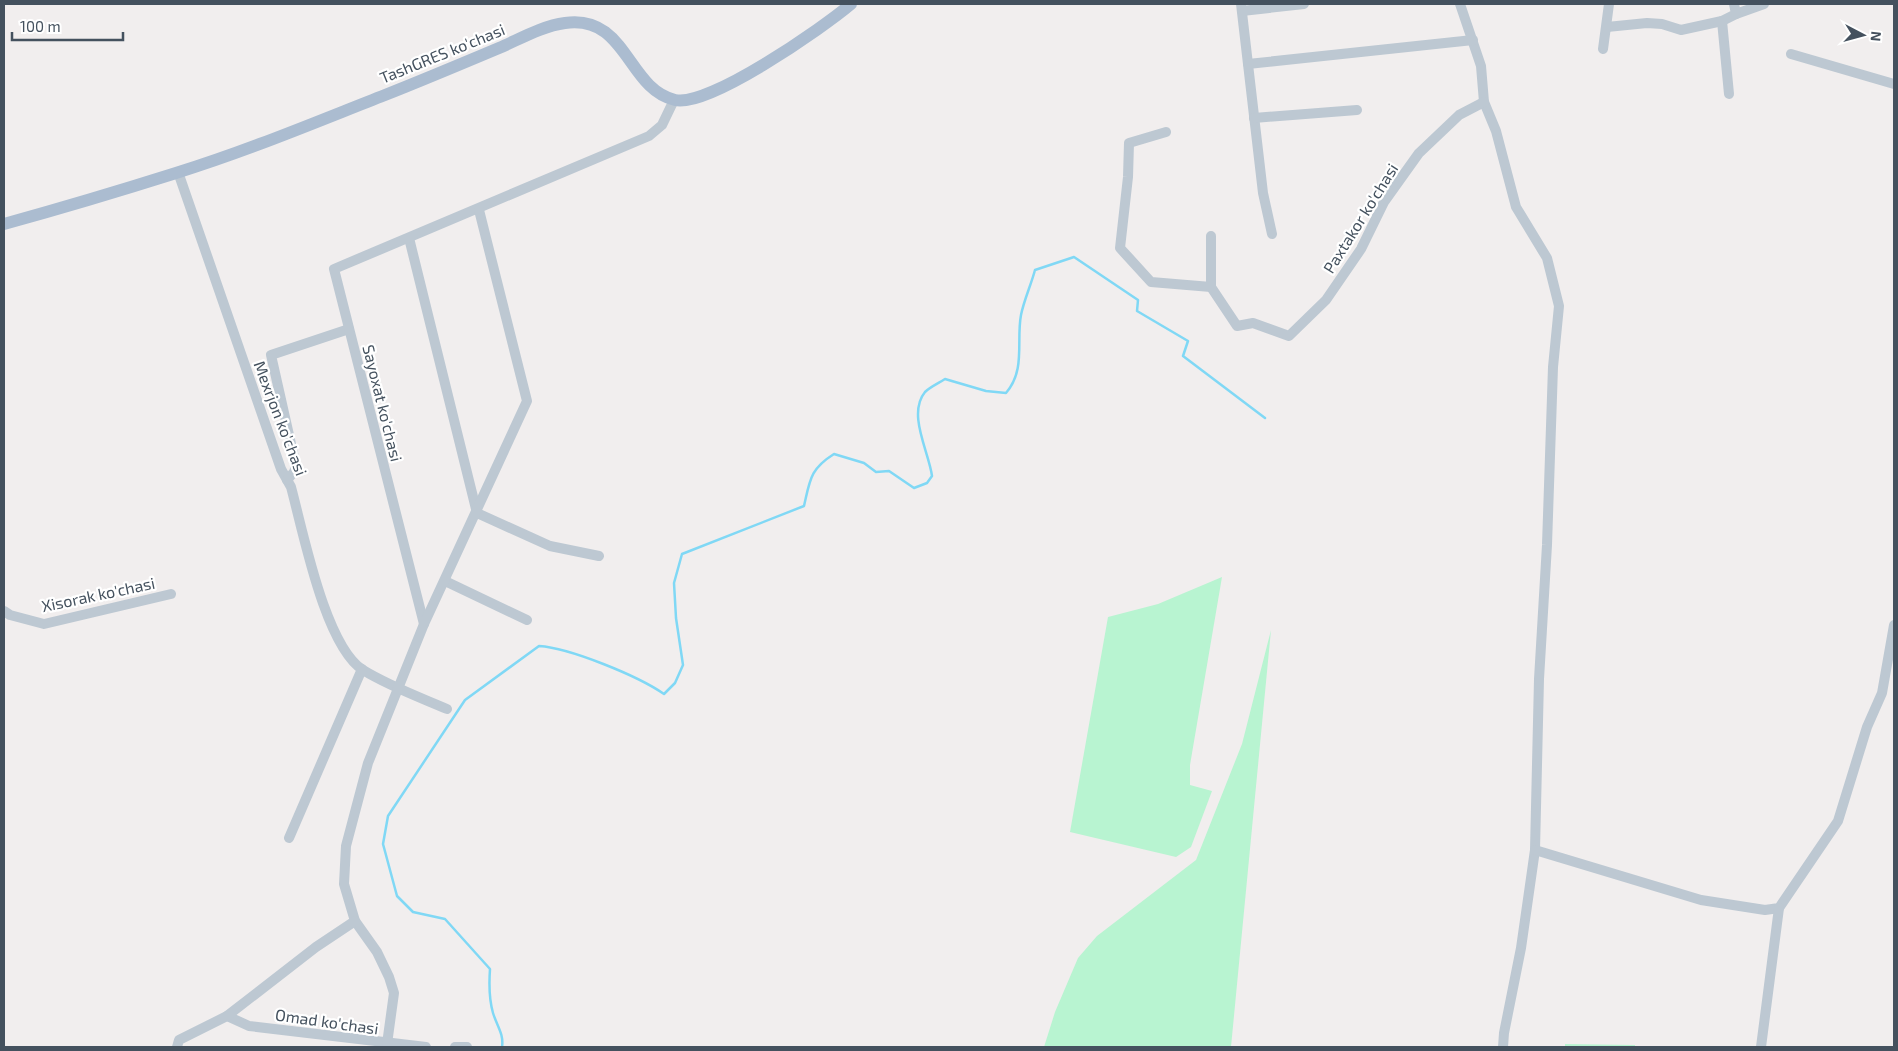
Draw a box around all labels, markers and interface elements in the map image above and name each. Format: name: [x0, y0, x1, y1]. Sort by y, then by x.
scale bar: [12, 10, 124, 42]
north arrow: [1838, 10, 1888, 60]
text: 100 m: [20, 17, 61, 35]
street label: TashGRES ko'chasi: [377, 19, 507, 87]
text: N: [1867, 30, 1885, 42]
street label: Paxtakor ko'chasi: [1319, 160, 1401, 276]
street label: Sayoxat ko'chasi: [359, 343, 407, 463]
street label: Mexrjon ko'chasi: [249, 358, 312, 478]
street label: Xisorak ko'chasi: [40, 573, 156, 615]
street label: Omad ko'chasi: [274, 1004, 380, 1038]

